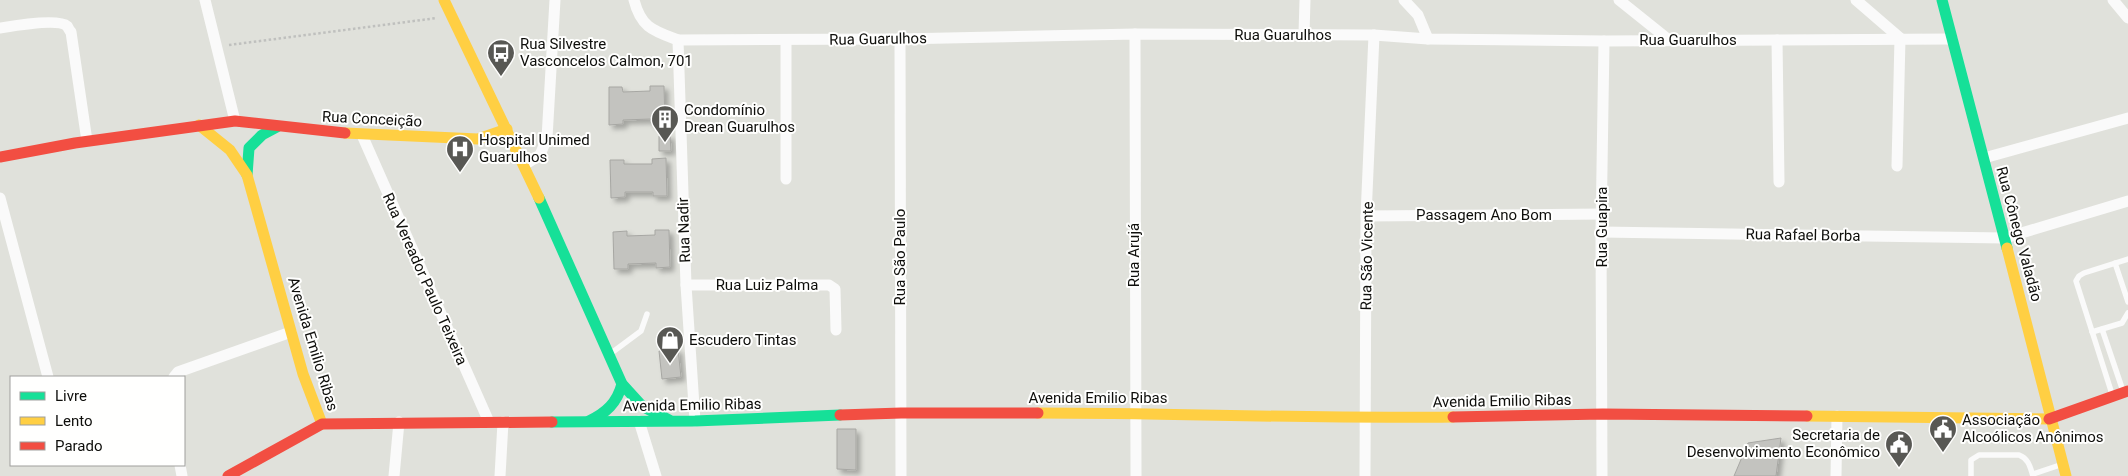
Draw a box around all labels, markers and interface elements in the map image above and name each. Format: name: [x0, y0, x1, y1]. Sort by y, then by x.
street label: Rua Guarulhos: [1234, 26, 1332, 44]
street label: Rua Guarulhos: [829, 29, 927, 49]
street label: Rua Guarulhos: [1639, 31, 1737, 49]
place label: Rua Silvestre Vasconcelos Calmon, 701: [520, 35, 693, 70]
bus stop icon: Rua Silvestre Vasconcelos Calmon, 701: [486, 38, 516, 77]
place label: Condomínio Drean Guarulhos: [684, 101, 795, 136]
building icon: Condomínio Drean Guarulhos: [650, 104, 680, 143]
street label: Rua Conceição: [322, 107, 422, 131]
place label: Hospital Unimed Guarulhos: [479, 131, 590, 166]
hospital icon: Hospital Unimed Guarulhos: [445, 134, 475, 173]
street label: Rua Cônego Valadão: [1992, 165, 2046, 303]
street label: Rua Guapira: [1593, 186, 1611, 268]
street label: Rua Vereador Paulo Teixeira: [379, 190, 471, 368]
street label: Rua Nadir: [674, 197, 694, 263]
street label: Rua São Vicente: [1357, 201, 1377, 311]
street label: Passagem Ano Bom: [1416, 206, 1552, 224]
street label: Rua São Paulo: [891, 209, 909, 305]
street label: Rua Arujá: [1125, 223, 1143, 287]
street label: Rua Rafael Borba: [1745, 225, 1861, 245]
street label: Avenida Emilio Ribas: [284, 275, 342, 413]
street label: Rua Luiz Palma: [716, 276, 818, 294]
shop icon: Escudero Tintas: [655, 325, 685, 364]
place label: Escudero Tintas: [689, 331, 796, 349]
legend: [10, 376, 185, 466]
text: Livre: [55, 387, 87, 405]
street label: Avenida Emilio Ribas: [1029, 389, 1167, 407]
street label: Avenida Emilio Ribas: [1432, 391, 1572, 411]
street label: Avenida Emilio Ribas: [622, 395, 762, 415]
place label: Associação Alcoólicos Anônimos: [1962, 411, 2104, 446]
text: Lento: [55, 412, 93, 430]
public building icon: Associação Alcoólicos Anônimos: [1928, 414, 1958, 453]
place label: Secretaria de Desenvolvimento Econômico: [1687, 426, 1880, 461]
public building icon: Secretaria de Desenvolvimento Econômico: [1884, 429, 1914, 468]
text: Parado: [55, 437, 103, 455]

